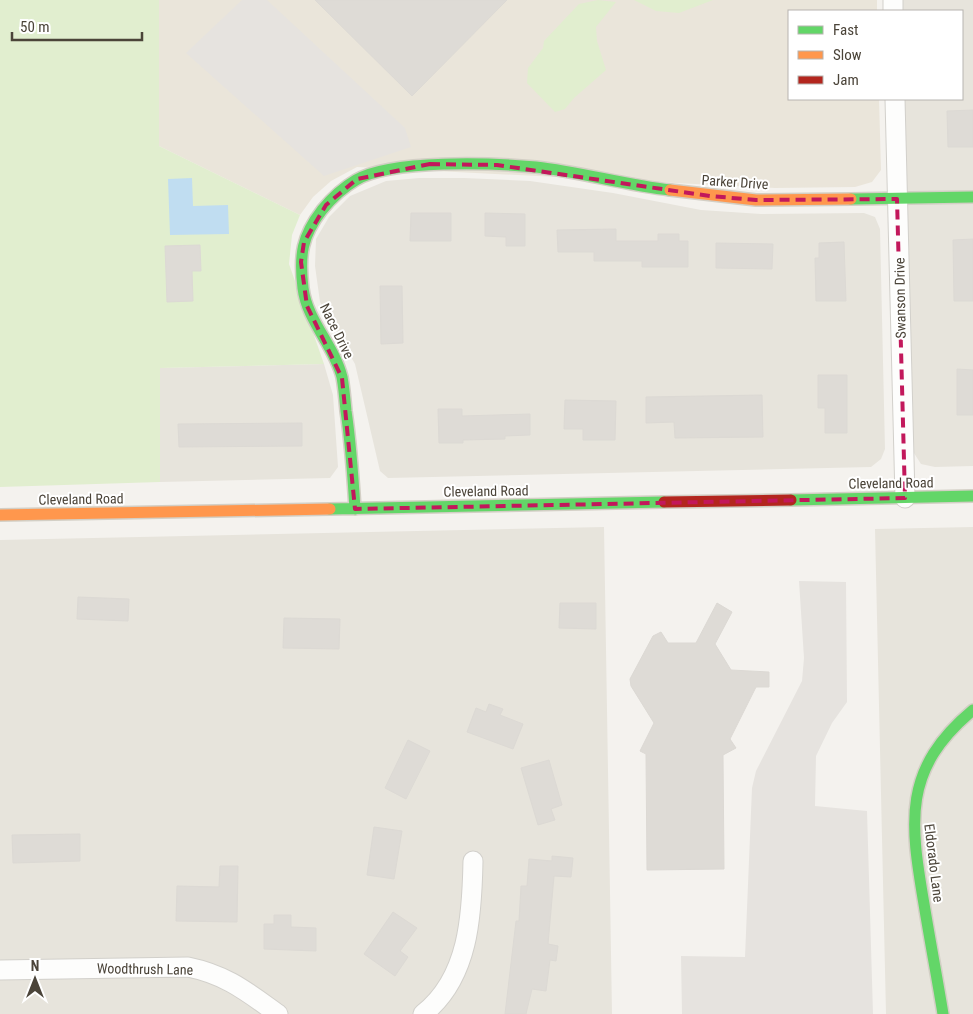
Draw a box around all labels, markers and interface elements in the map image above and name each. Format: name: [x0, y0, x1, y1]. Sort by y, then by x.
scale bar: [12, 10, 142, 42]
legend: [788, 10, 963, 100]
text: 50 m: [20, 18, 50, 36]
text: Fast: [833, 21, 858, 39]
text: Slow: [833, 46, 862, 64]
text: Jam: [833, 71, 859, 89]
street label: Parker Drive: [701, 172, 769, 192]
street label: Swanson Drive: [891, 257, 909, 339]
street label: Nace Drive: [317, 301, 357, 362]
street label: Cleveland Road: [848, 474, 934, 492]
street label: Cleveland Road: [443, 482, 529, 500]
street label: Cleveland Road: [38, 490, 124, 508]
street label: Eldorado Lane: [921, 823, 947, 903]
north arrow: [10, 954, 60, 1004]
text: N: [31, 958, 39, 974]
street label: Woodthrush Lane: [97, 960, 194, 978]

